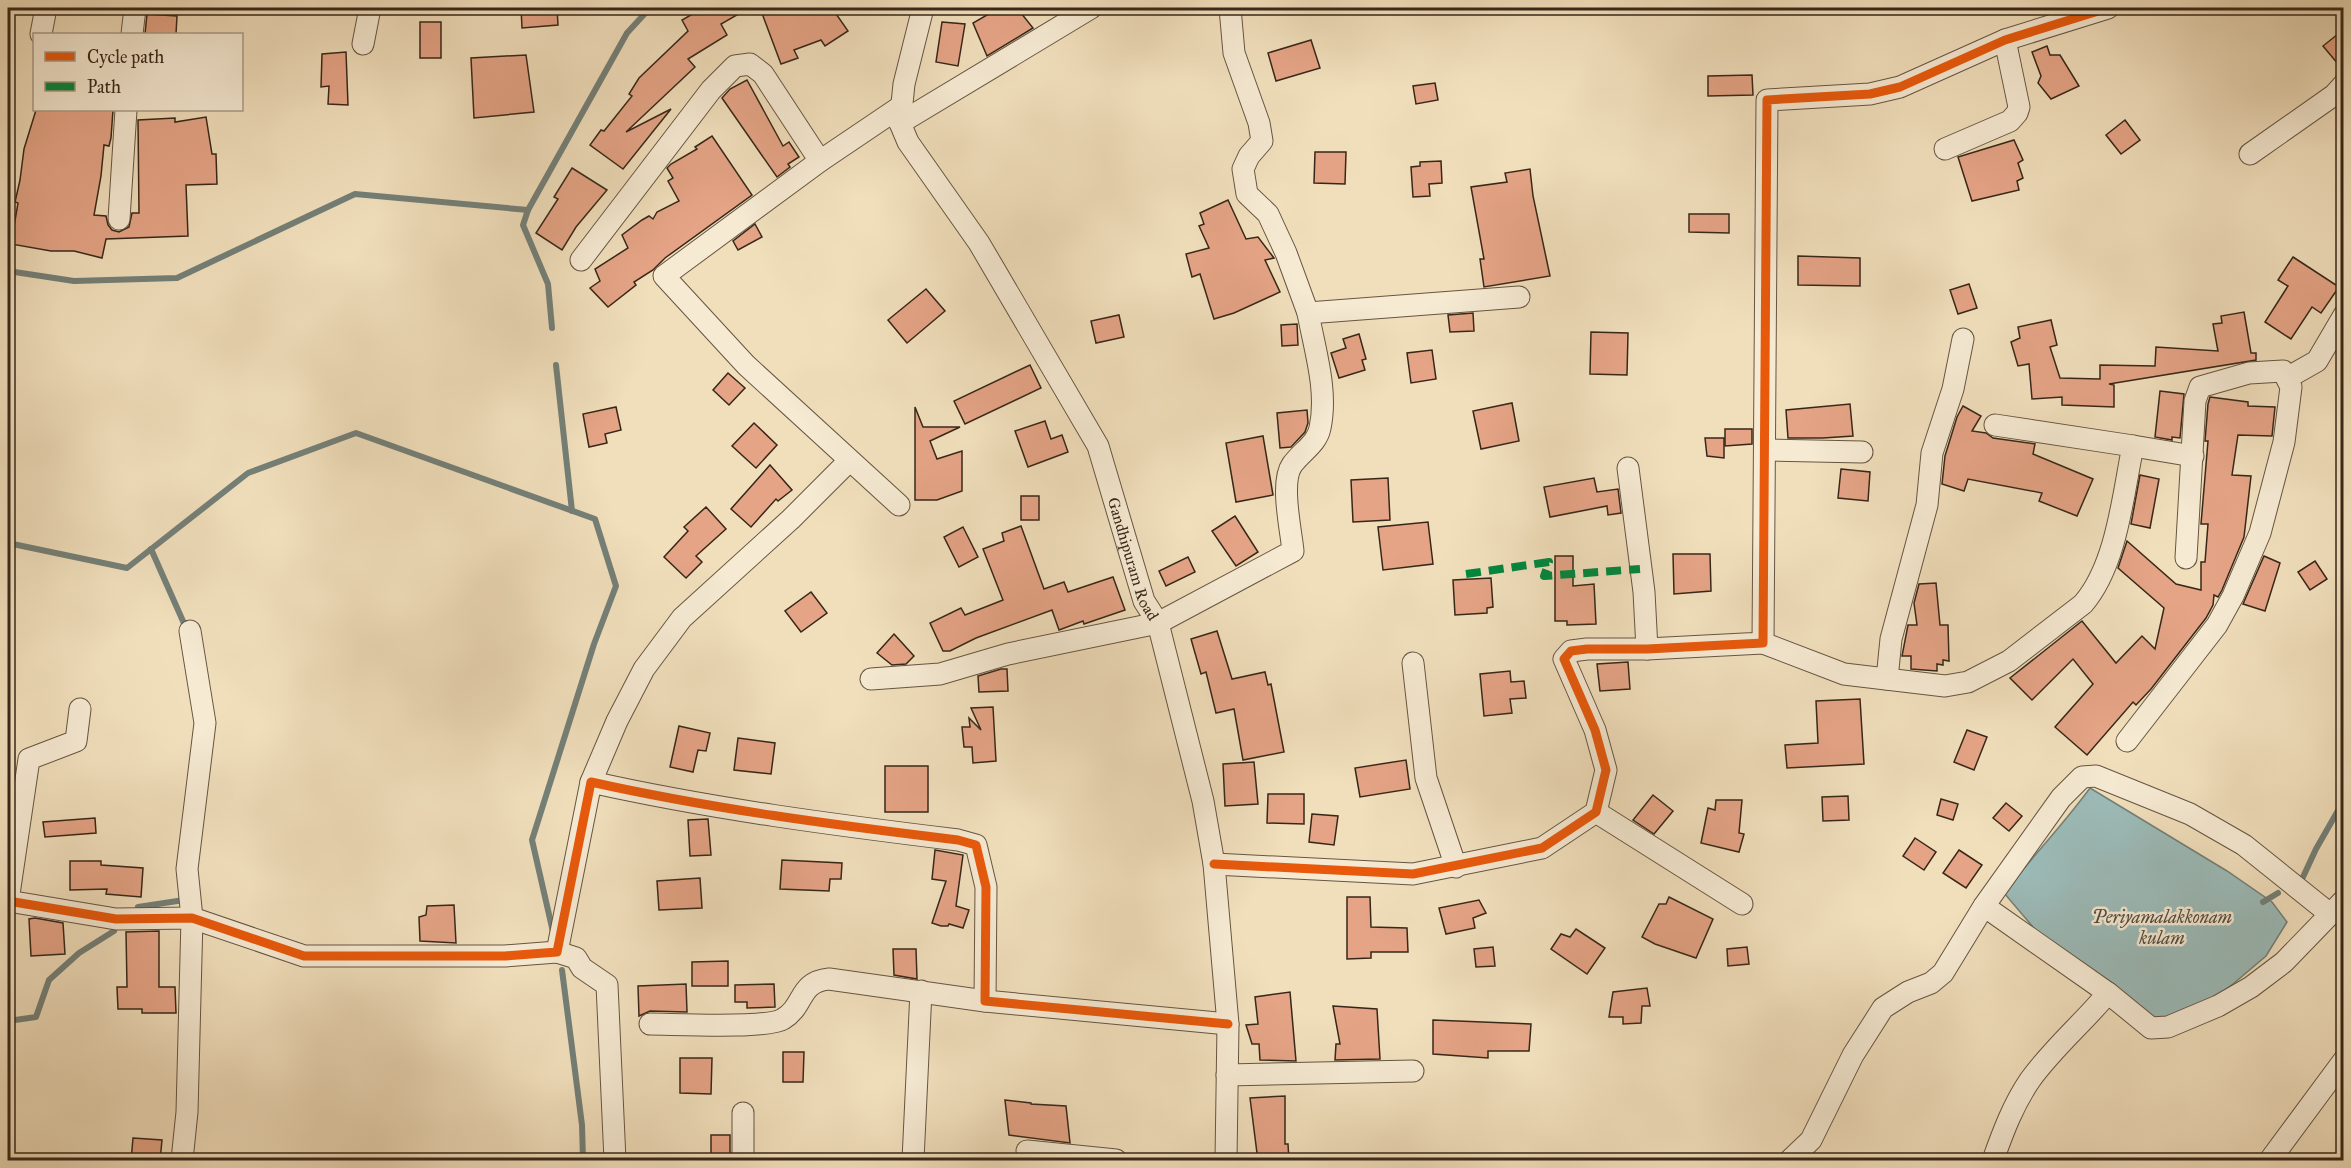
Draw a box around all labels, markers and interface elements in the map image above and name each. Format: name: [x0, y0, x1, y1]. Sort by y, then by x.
legend: [33, 33, 243, 111]
text: Cycle path: [87, 46, 164, 68]
text: Path: [87, 76, 121, 98]
street label: Gandhipuram Road: [1104, 495, 1163, 624]
water label: Periyamalakkonam kulam: [2092, 906, 2233, 949]

